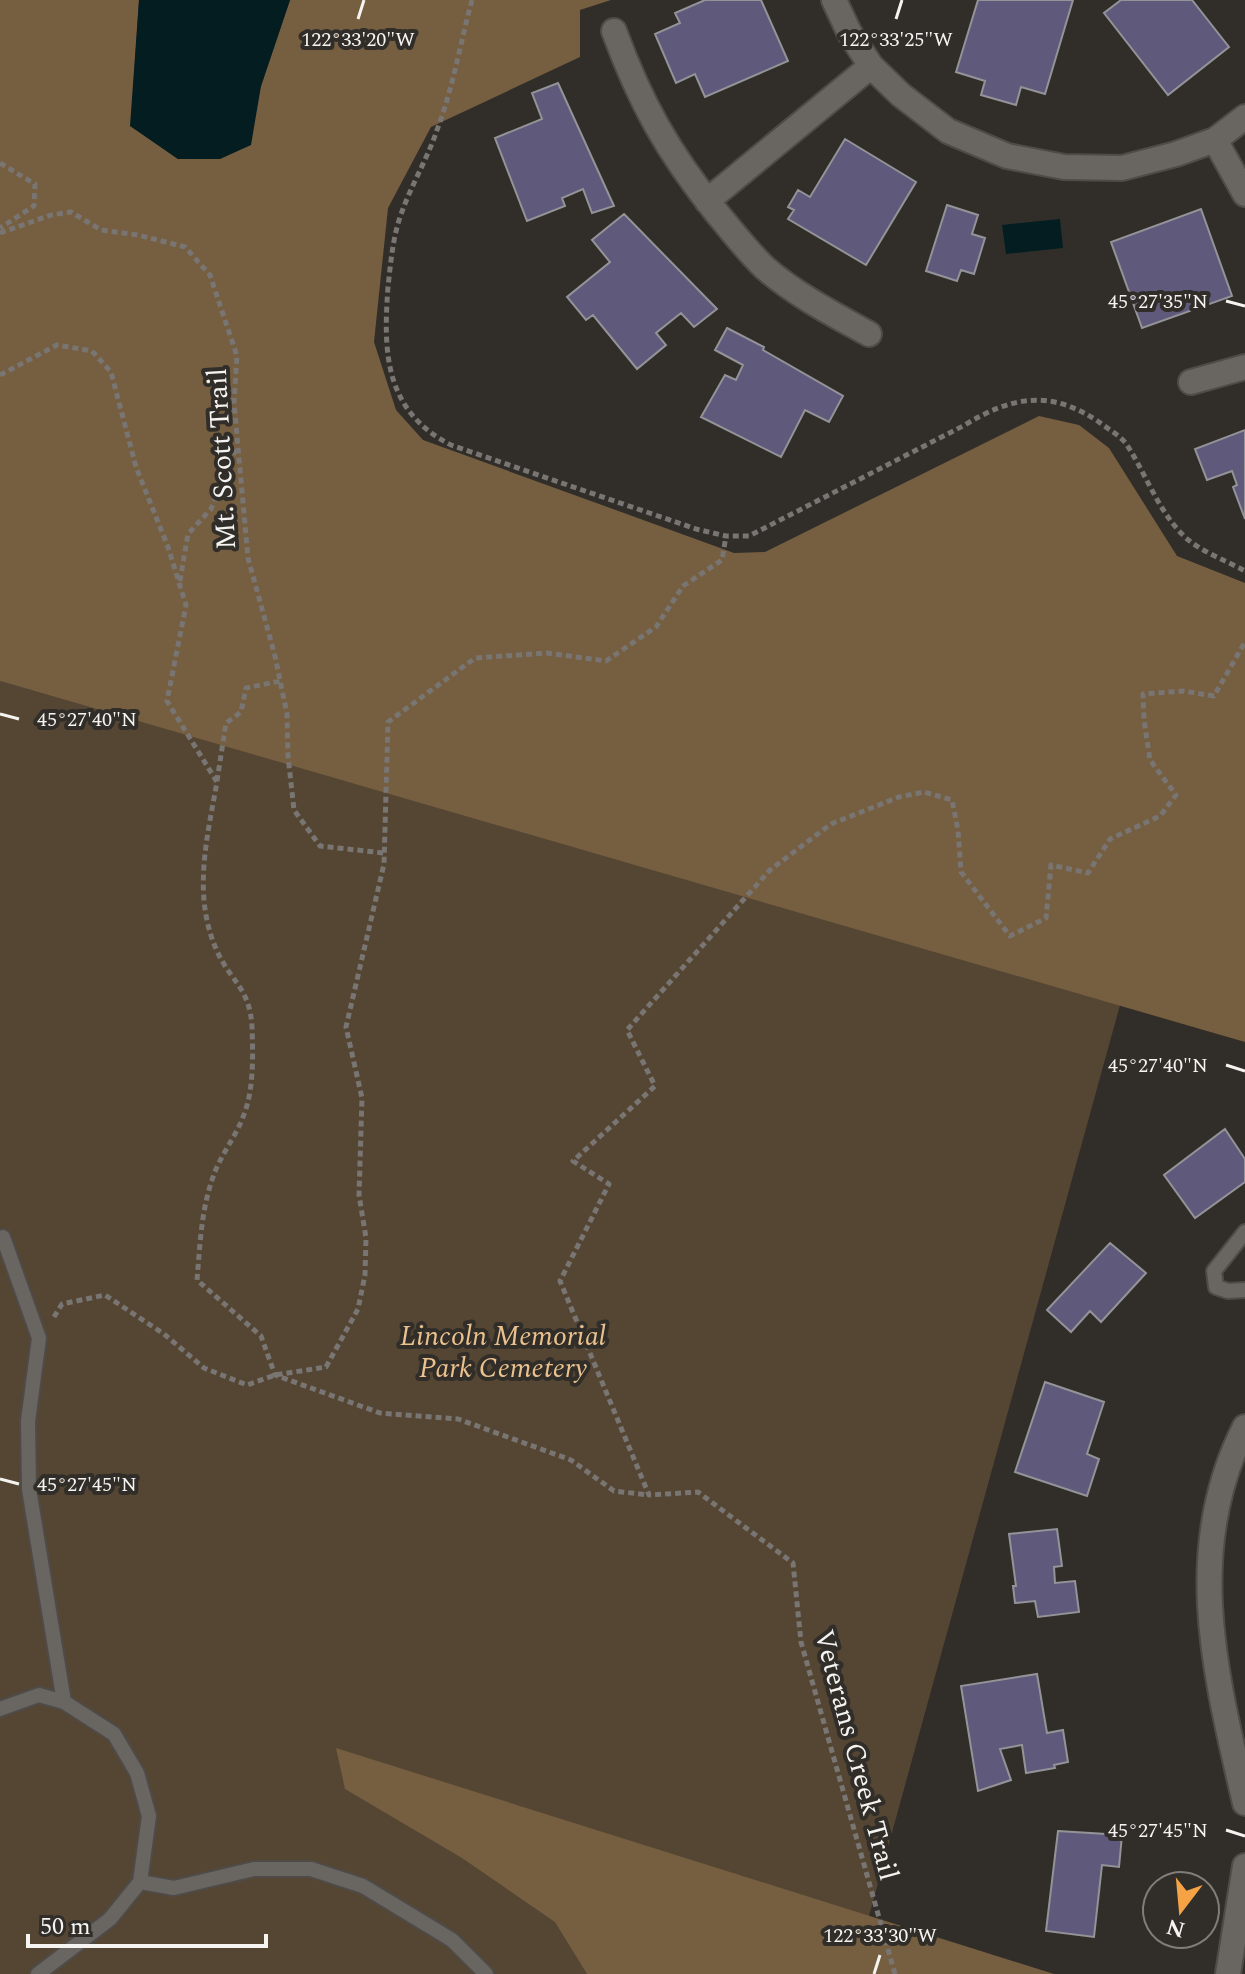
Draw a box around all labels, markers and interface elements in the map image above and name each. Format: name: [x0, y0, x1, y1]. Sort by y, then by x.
text: 122°33'20"W: [301, 25, 415, 55]
text: 122°33'25"W: [839, 25, 953, 55]
text: 45°27'35"N: [1108, 287, 1208, 317]
street label: Mt. Scott Trail: [196, 367, 248, 551]
text: 45°27'40"N: [37, 705, 137, 735]
text: 45°27'40"N: [1108, 1051, 1208, 1081]
park label: Lincoln Memorial Park Cemetery: [400, 1315, 606, 1390]
text: 45°27'45"N: [37, 1470, 137, 1500]
street label: Veterans Creek Trail: [802, 1625, 910, 1885]
text: 45°27'45"N: [1108, 1816, 1208, 1846]
north arrow: [1141, 1870, 1221, 1950]
scale bar: [28, 1898, 266, 1948]
text: 50 m: [40, 1909, 91, 1945]
text: N: [1163, 1909, 1189, 1946]
text: 122°33'30"W: [823, 1921, 937, 1951]

